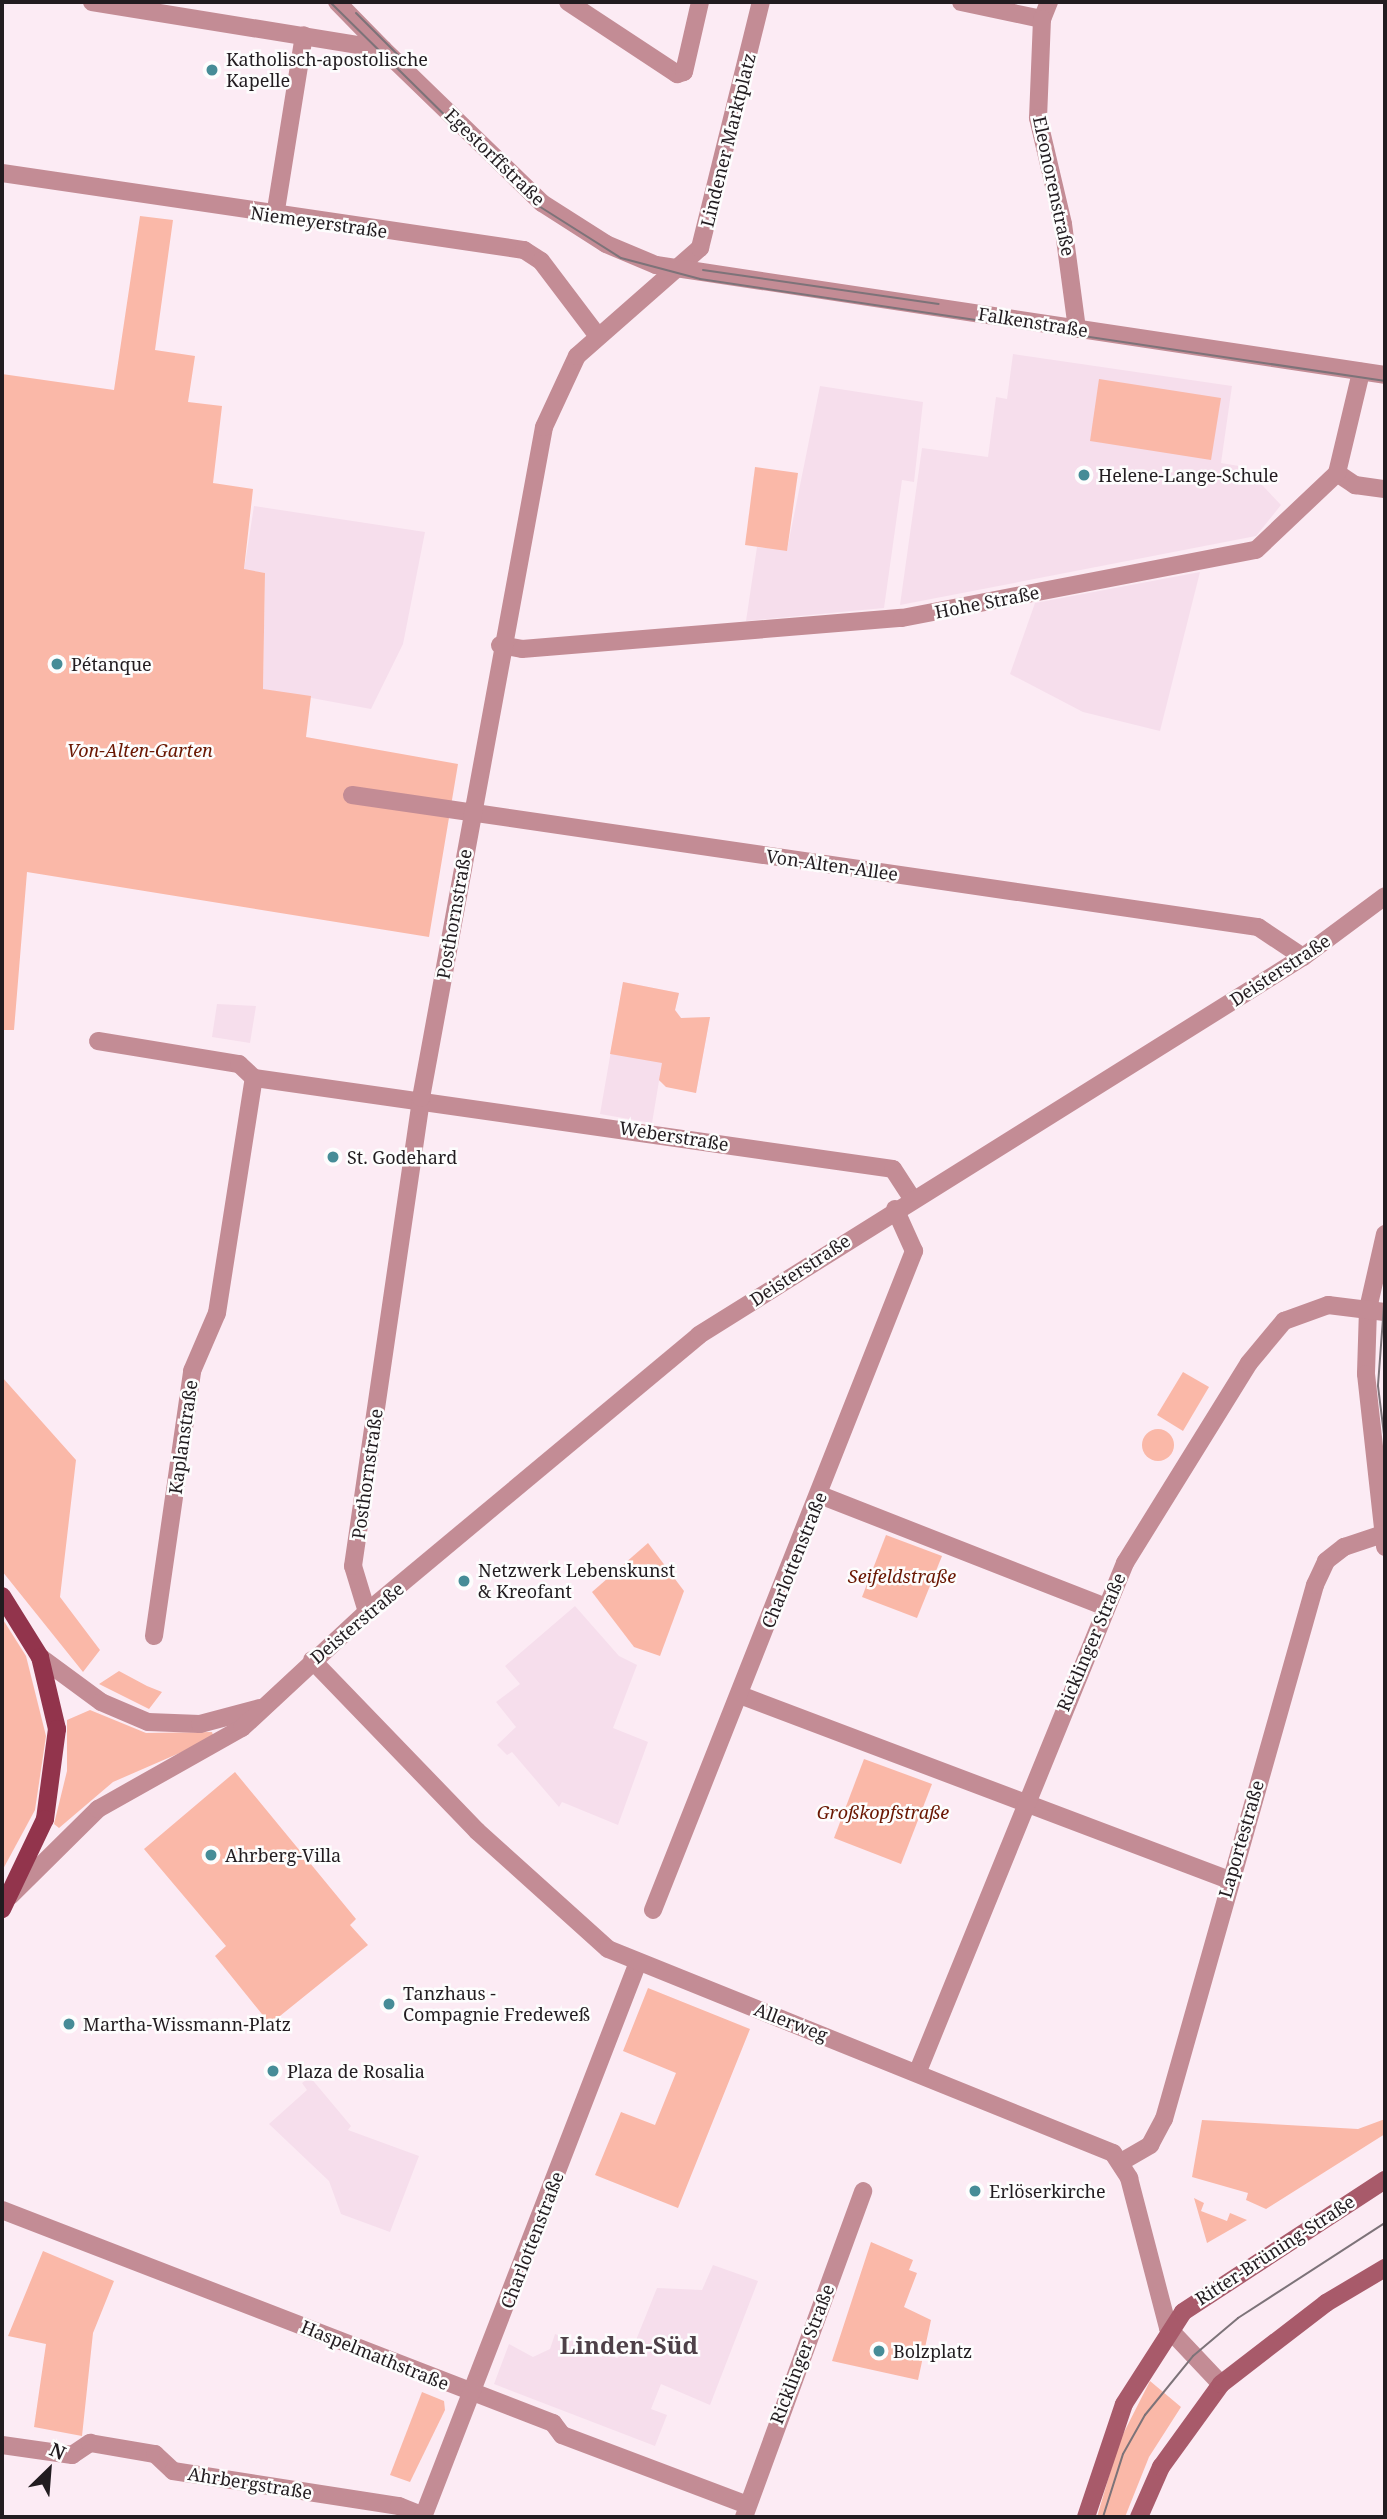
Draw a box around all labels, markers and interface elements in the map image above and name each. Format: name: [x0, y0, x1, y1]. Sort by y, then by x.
place label: Katholisch-apostolische Kapelle: [226, 49, 428, 92]
street label: Lindener Marktplatz: [696, 51, 760, 229]
marker: Katholisch-apostolische Kapelle: [204, 62, 220, 78]
street label: Egestorffstraße: [441, 104, 549, 210]
street label: Eleonorenstraße: [1029, 114, 1079, 258]
street label: Niemeyerstraße: [249, 202, 389, 242]
street label: Falkenstraße: [976, 303, 1090, 341]
place label: Helene-Lange-Schule: [1098, 464, 1279, 486]
marker: Helene-Lange-Schule: [1076, 467, 1092, 483]
street label: Hohe Straße: [933, 581, 1041, 623]
place label: Pétanque: [71, 653, 152, 675]
marker: Pétanque: [49, 656, 65, 672]
park label: Von-Alten-Garten: [67, 739, 213, 761]
street label: Von-Alten-Allee: [765, 845, 899, 885]
street label: Posthornstraße: [432, 847, 476, 981]
street label: Deisterstraße: [1226, 930, 1334, 1010]
street label: Weberstraße: [618, 1117, 730, 1155]
place label: St. Godehard: [347, 1146, 457, 1168]
marker: St. Godehard: [325, 1149, 341, 1165]
street label: Deisterstraße: [746, 1230, 854, 1310]
street label: Kaplanstraße: [164, 1379, 202, 1495]
street label: Posthornstraße: [347, 1407, 387, 1541]
street label: Charlottenstraße: [757, 1489, 831, 1631]
place label: Netzwerk Lebenskunst & Kreofant: [478, 1560, 675, 1602]
park label: Seifeldstraße: [848, 1565, 956, 1587]
street label: Ricklinger Straße: [1052, 1570, 1130, 1714]
marker: Netzwerk Lebenskunst & Kreofant: [456, 1573, 472, 1589]
street label: Deisterstraße: [306, 1578, 408, 1668]
street label: Laportestraße: [1214, 1778, 1268, 1900]
park label: Großkopfstraße: [817, 1801, 949, 1823]
place label: Ahrberg-Villa: [225, 1844, 341, 1866]
marker: Ahrberg-Villa: [203, 1847, 219, 1863]
place label: Tanzhaus - Compagnie Fredeweß: [403, 1983, 590, 2025]
marker: Tanzhaus - Compagnie Fredeweß: [381, 1996, 397, 2012]
street label: Allerweg: [751, 1998, 831, 2046]
place label: Martha-Wissmann-Platz: [83, 2013, 291, 2035]
marker: Martha-Wissmann-Platz: [61, 2016, 77, 2032]
place label: Plaza de Rosalia: [287, 2060, 425, 2082]
marker: Plaza de Rosalia: [265, 2063, 281, 2079]
street label: Charlottenstraße: [496, 2168, 568, 2312]
place label: Erlöserkirche: [989, 2180, 1106, 2202]
marker: Erlöserkirche: [967, 2183, 983, 2199]
street label: Ritter-Brüning-Straße: [1191, 2190, 1359, 2310]
street label: Ricklinger Straße: [765, 2281, 839, 2427]
street label: Haspelmathstraße: [298, 2315, 452, 2395]
district label: Linden-Süd: [560, 2331, 698, 2359]
place label: Bolzplatz: [893, 2340, 972, 2362]
marker: Bolzplatz: [871, 2343, 887, 2359]
north arrow: [14, 2435, 84, 2505]
text: N: [46, 2436, 70, 2466]
street label: Ahrbergstraße: [186, 2463, 314, 2503]

